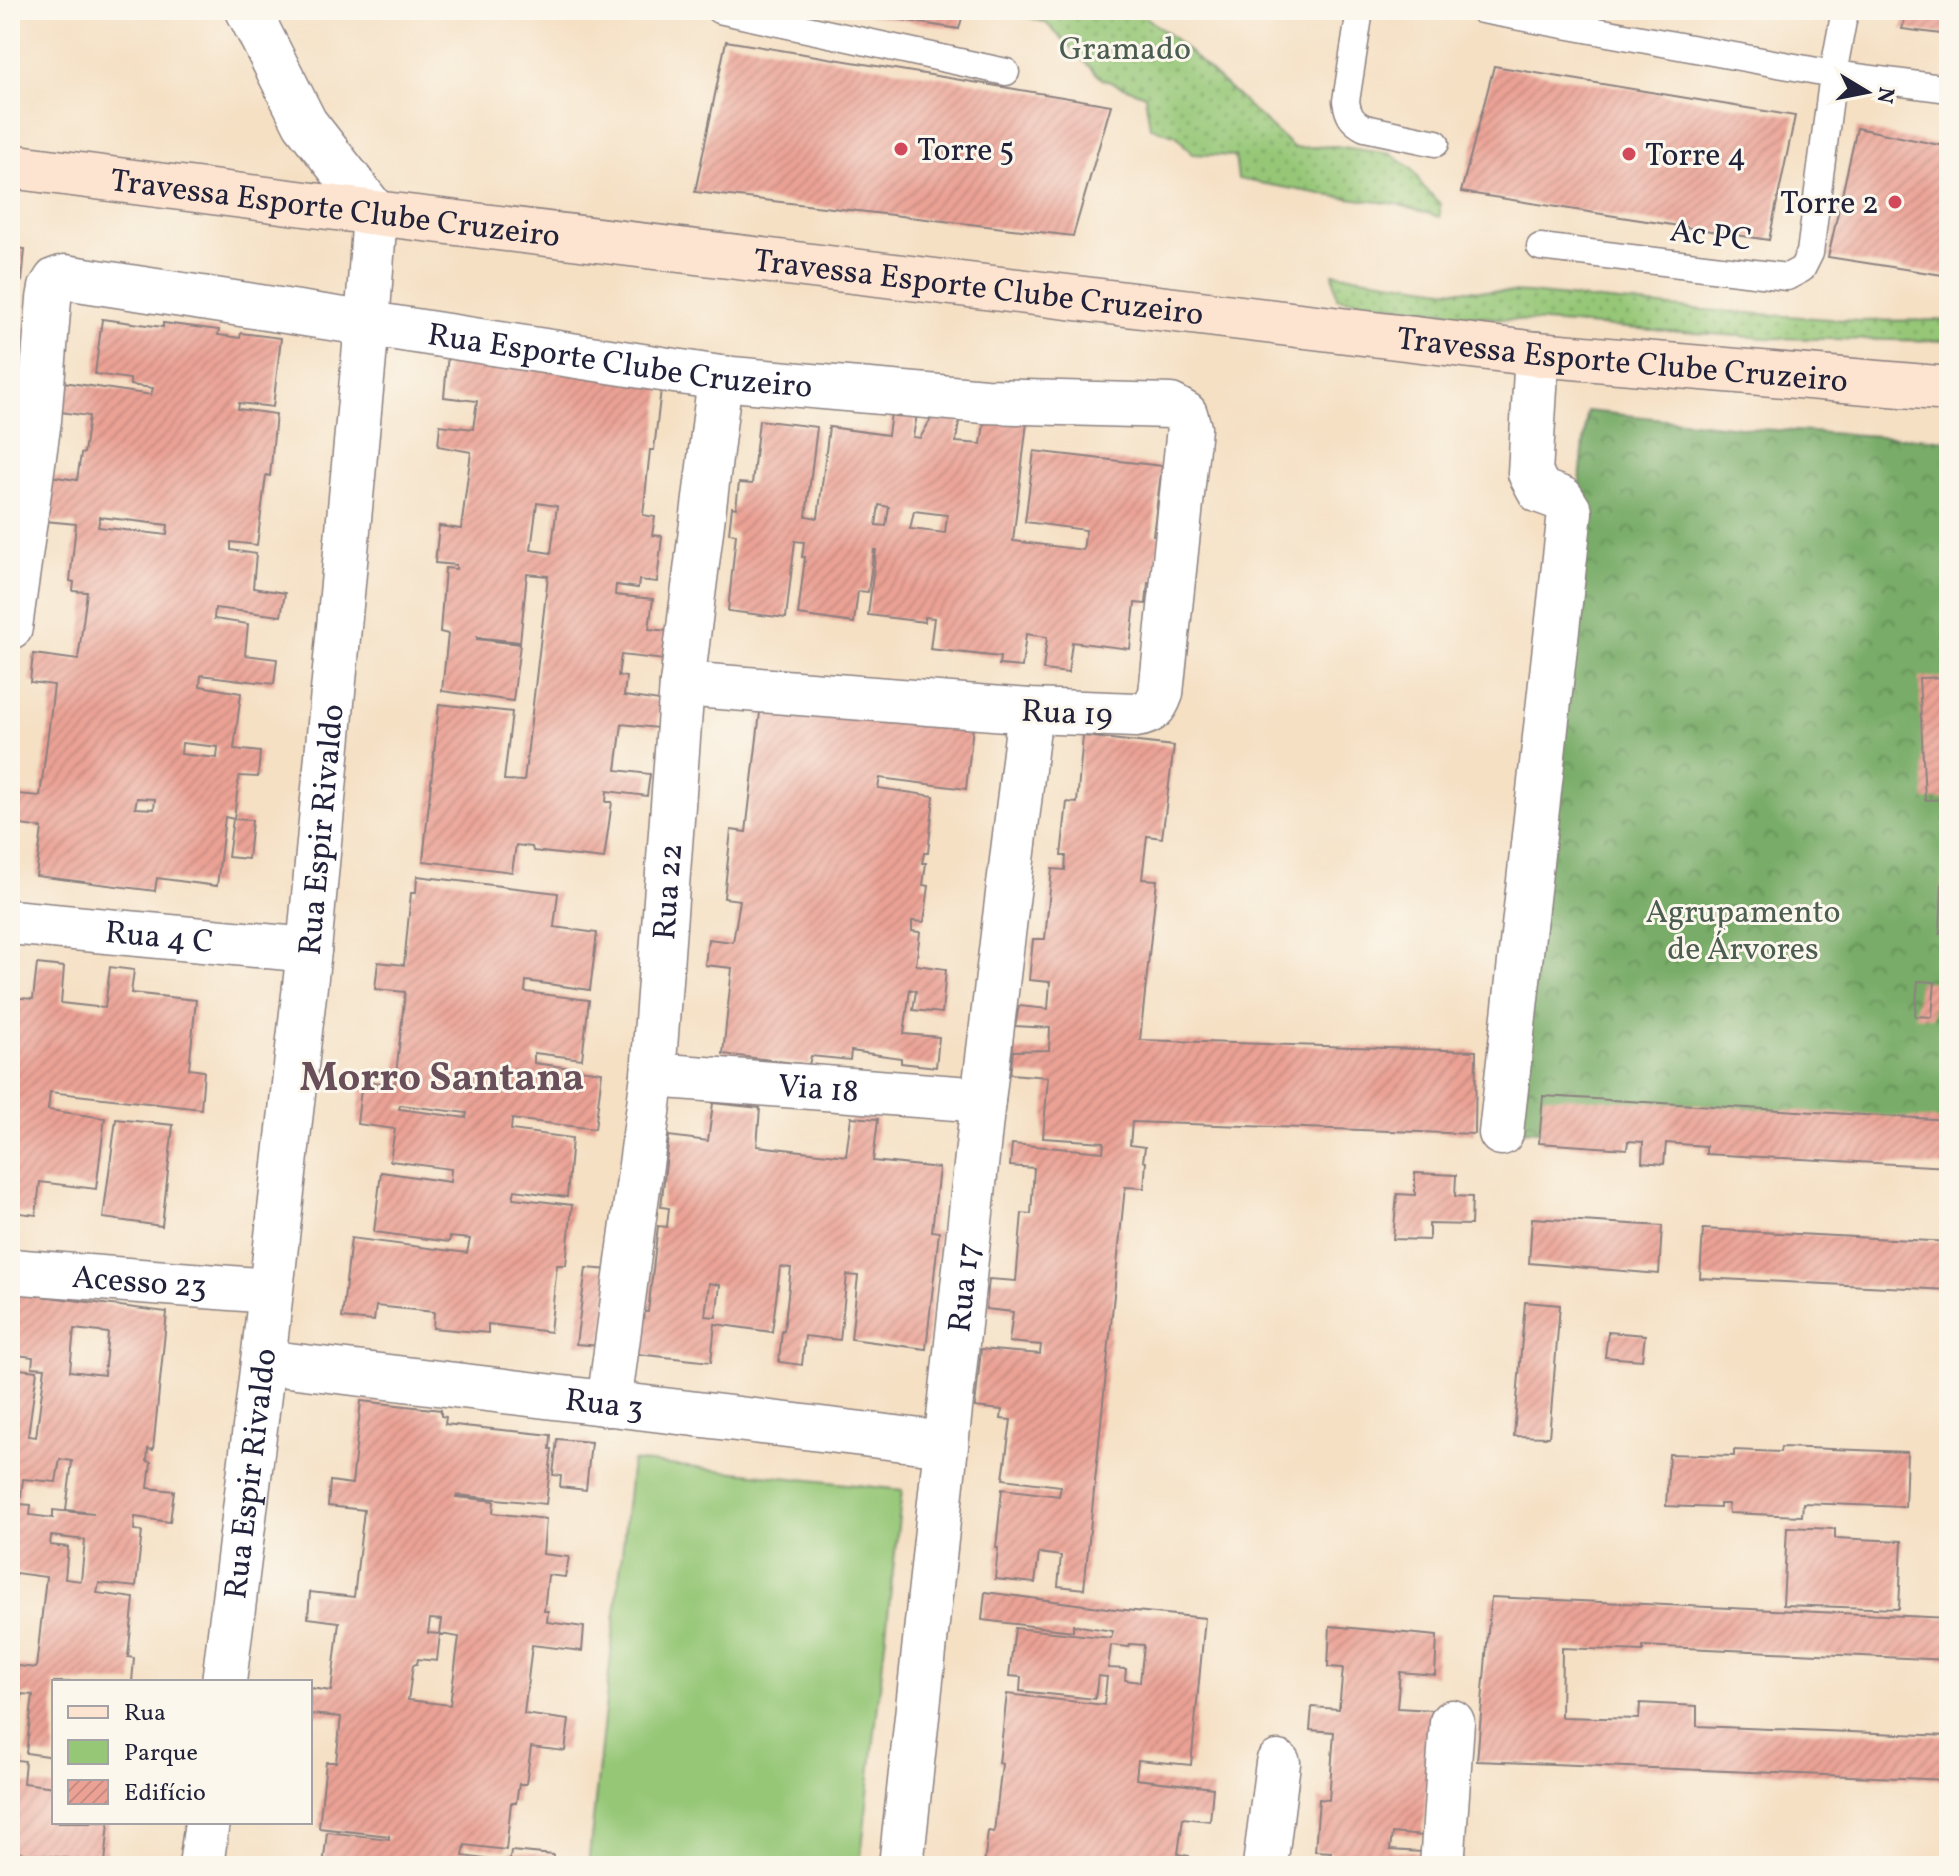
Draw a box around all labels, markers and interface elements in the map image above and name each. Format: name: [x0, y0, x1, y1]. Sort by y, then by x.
park label: Gramado: [1059, 29, 1191, 73]
north arrow: [1827, 52, 1907, 132]
text: N: [1868, 84, 1901, 106]
place label: Torre 5: [917, 130, 1014, 174]
place label: Torre 4: [1645, 135, 1746, 179]
marker: Torre 5: [892, 140, 910, 158]
marker: Torre 4: [1620, 145, 1638, 163]
street label: Travessa Esporte Clube Cruzeiro: [108, 160, 562, 260]
place label: Torre 2: [1780, 183, 1879, 227]
marker: Torre 2: [1886, 193, 1904, 211]
street label: Ac PC: [1667, 210, 1754, 264]
street label: Travessa Esporte Clube Cruzeiro: [751, 240, 1206, 338]
street label: Rua Esporte Clube Cruzeiro: [424, 314, 814, 411]
street label: Travessa Esporte Clube Cruzeiro: [1394, 318, 1849, 405]
street label: Rua 19: [1020, 691, 1114, 739]
street label: Rua Espir Rivaldo: [290, 702, 357, 957]
street label: Rua 22: [644, 842, 695, 941]
park label: Agrupamento de Árvores: [1645, 892, 1841, 973]
street label: Rua 4 C: [103, 912, 215, 966]
district label: Morro Santana: [300, 1052, 584, 1108]
street label: Via 18: [776, 1066, 860, 1116]
street label: Rua 17: [939, 1240, 993, 1335]
street label: Acesso 23: [70, 1257, 208, 1311]
street label: Rua Espir Rivaldo: [215, 1346, 289, 1602]
street label: Rua 3: [562, 1379, 646, 1433]
legend: [52, 1680, 312, 1824]
text: Rua: [124, 1697, 166, 1731]
text: Parque: [124, 1737, 198, 1771]
text: Edifício: [124, 1777, 206, 1811]

